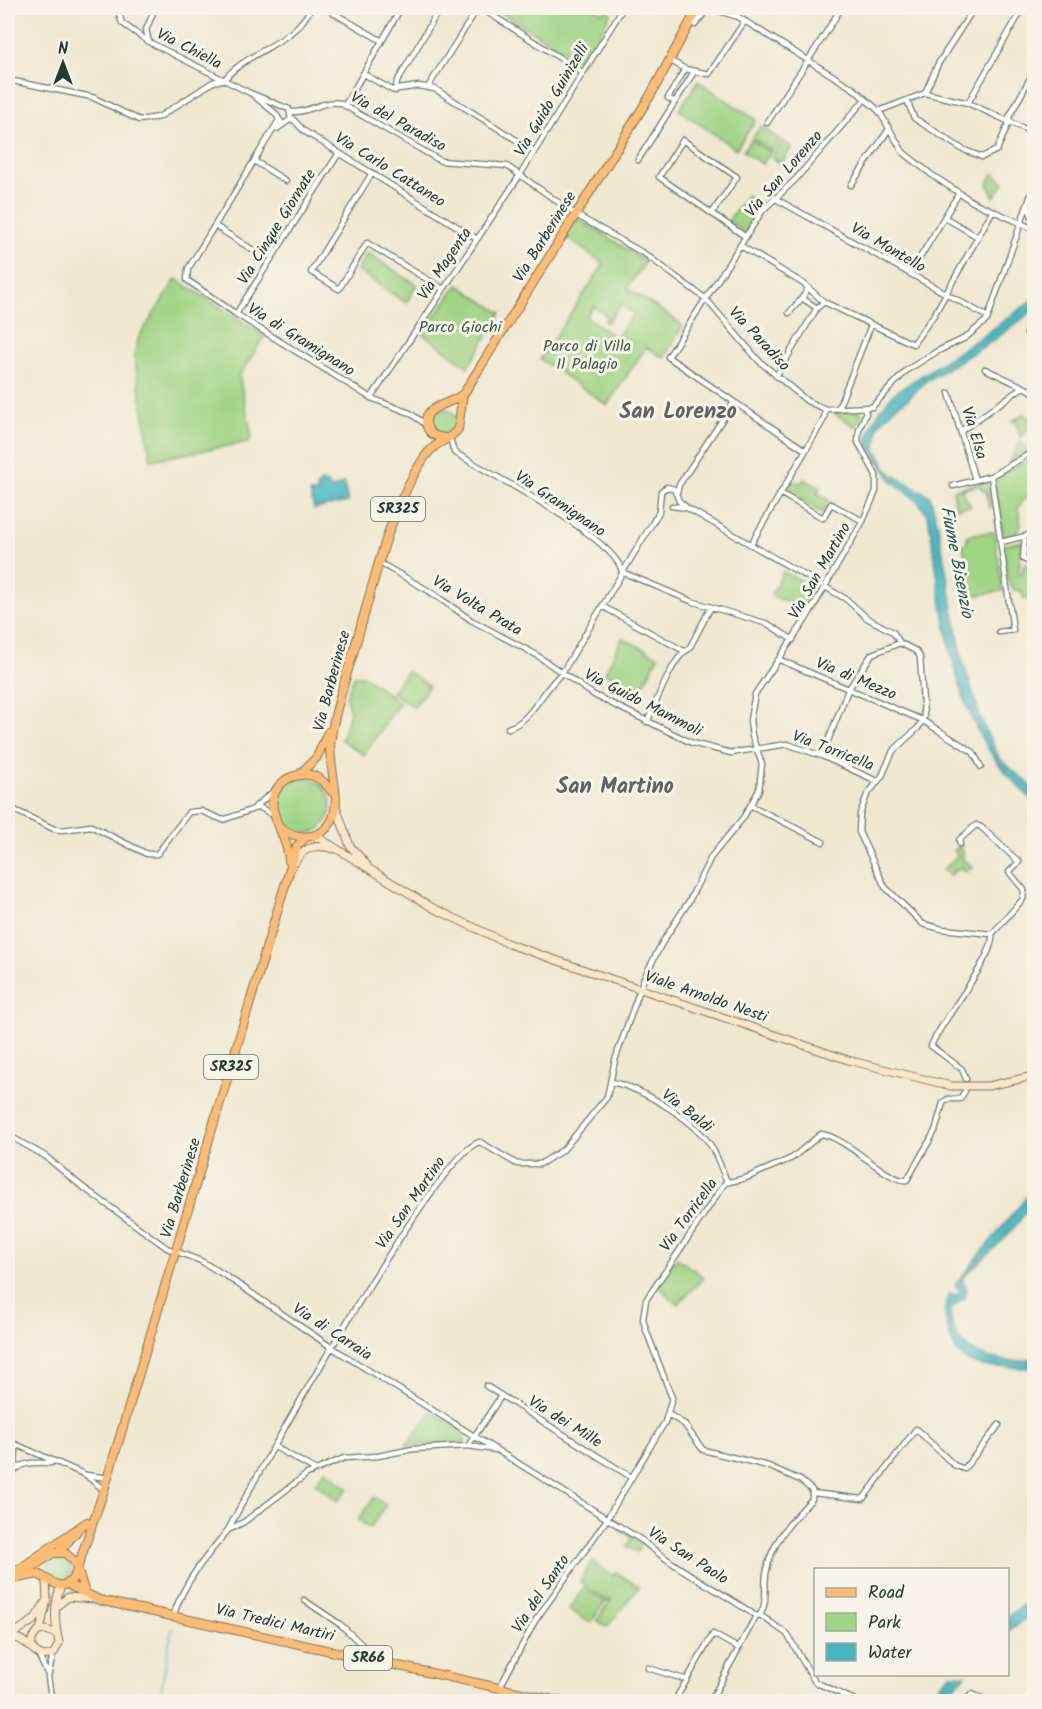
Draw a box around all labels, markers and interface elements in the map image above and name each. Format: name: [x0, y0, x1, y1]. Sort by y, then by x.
street label: Via Chiella: [152, 22, 226, 76]
north arrow: [33, 33, 93, 93]
text: N: [58, 37, 68, 62]
street label: Via Guido Guinizelli: [508, 37, 596, 162]
street label: Via del Paradiso: [345, 85, 451, 159]
street label: Via San Lorenzo: [739, 125, 829, 223]
street label: Via Carlo Cattaneo: [330, 126, 450, 214]
street label: Via Cinque Giornate: [231, 164, 323, 290]
street label: Via Barberinese: [507, 186, 583, 288]
street label: Via Montello: [846, 216, 930, 280]
street label: Via Magenta: [411, 222, 479, 306]
street label: Via di Gramignano: [242, 297, 360, 383]
street label: Via Paradiso: [722, 301, 796, 377]
park label: Parco Giochi: [419, 315, 502, 340]
park label: Parco di Villa Il Palagio: [543, 334, 631, 377]
district label: San Lorenzo: [619, 395, 737, 430]
street label: Via Elsa: [954, 404, 994, 462]
street label: Via Gramignano: [510, 464, 610, 544]
road number: SR325: [371, 497, 425, 521]
water label: Fiume Bisenzio: [931, 504, 981, 622]
street label: Via San Martino: [782, 518, 858, 624]
street label: Via Volta Prata: [427, 569, 527, 643]
street label: Via Barberinese: [307, 628, 357, 734]
street label: Via di Mezzo: [812, 651, 900, 707]
street label: Via Guido Mammoli: [580, 662, 708, 744]
street label: Via Torricella: [788, 724, 878, 778]
district label: San Martino: [556, 770, 674, 805]
street label: Viale Arnoldo Nesti: [641, 964, 772, 1030]
road number: SR325: [204, 1055, 258, 1079]
street label: Via Baldi: [656, 1083, 719, 1140]
street label: Via Barberinese: [154, 1135, 208, 1241]
street label: Via San Martino: [370, 1151, 452, 1255]
street label: Via Torricella: [654, 1173, 724, 1257]
street label: Via di Carraia: [287, 1297, 377, 1367]
street label: Via dei Mille: [523, 1389, 607, 1455]
street label: Via San Paolo: [643, 1521, 733, 1591]
street label: Via del Santo: [506, 1550, 576, 1638]
legend: [814, 1568, 1009, 1676]
text: Road: [868, 1579, 905, 1608]
street label: Via Tredici Martiri: [213, 1597, 338, 1649]
text: Park: [868, 1609, 901, 1638]
text: Water: [868, 1639, 913, 1668]
road number: SR66: [344, 1646, 392, 1670]

